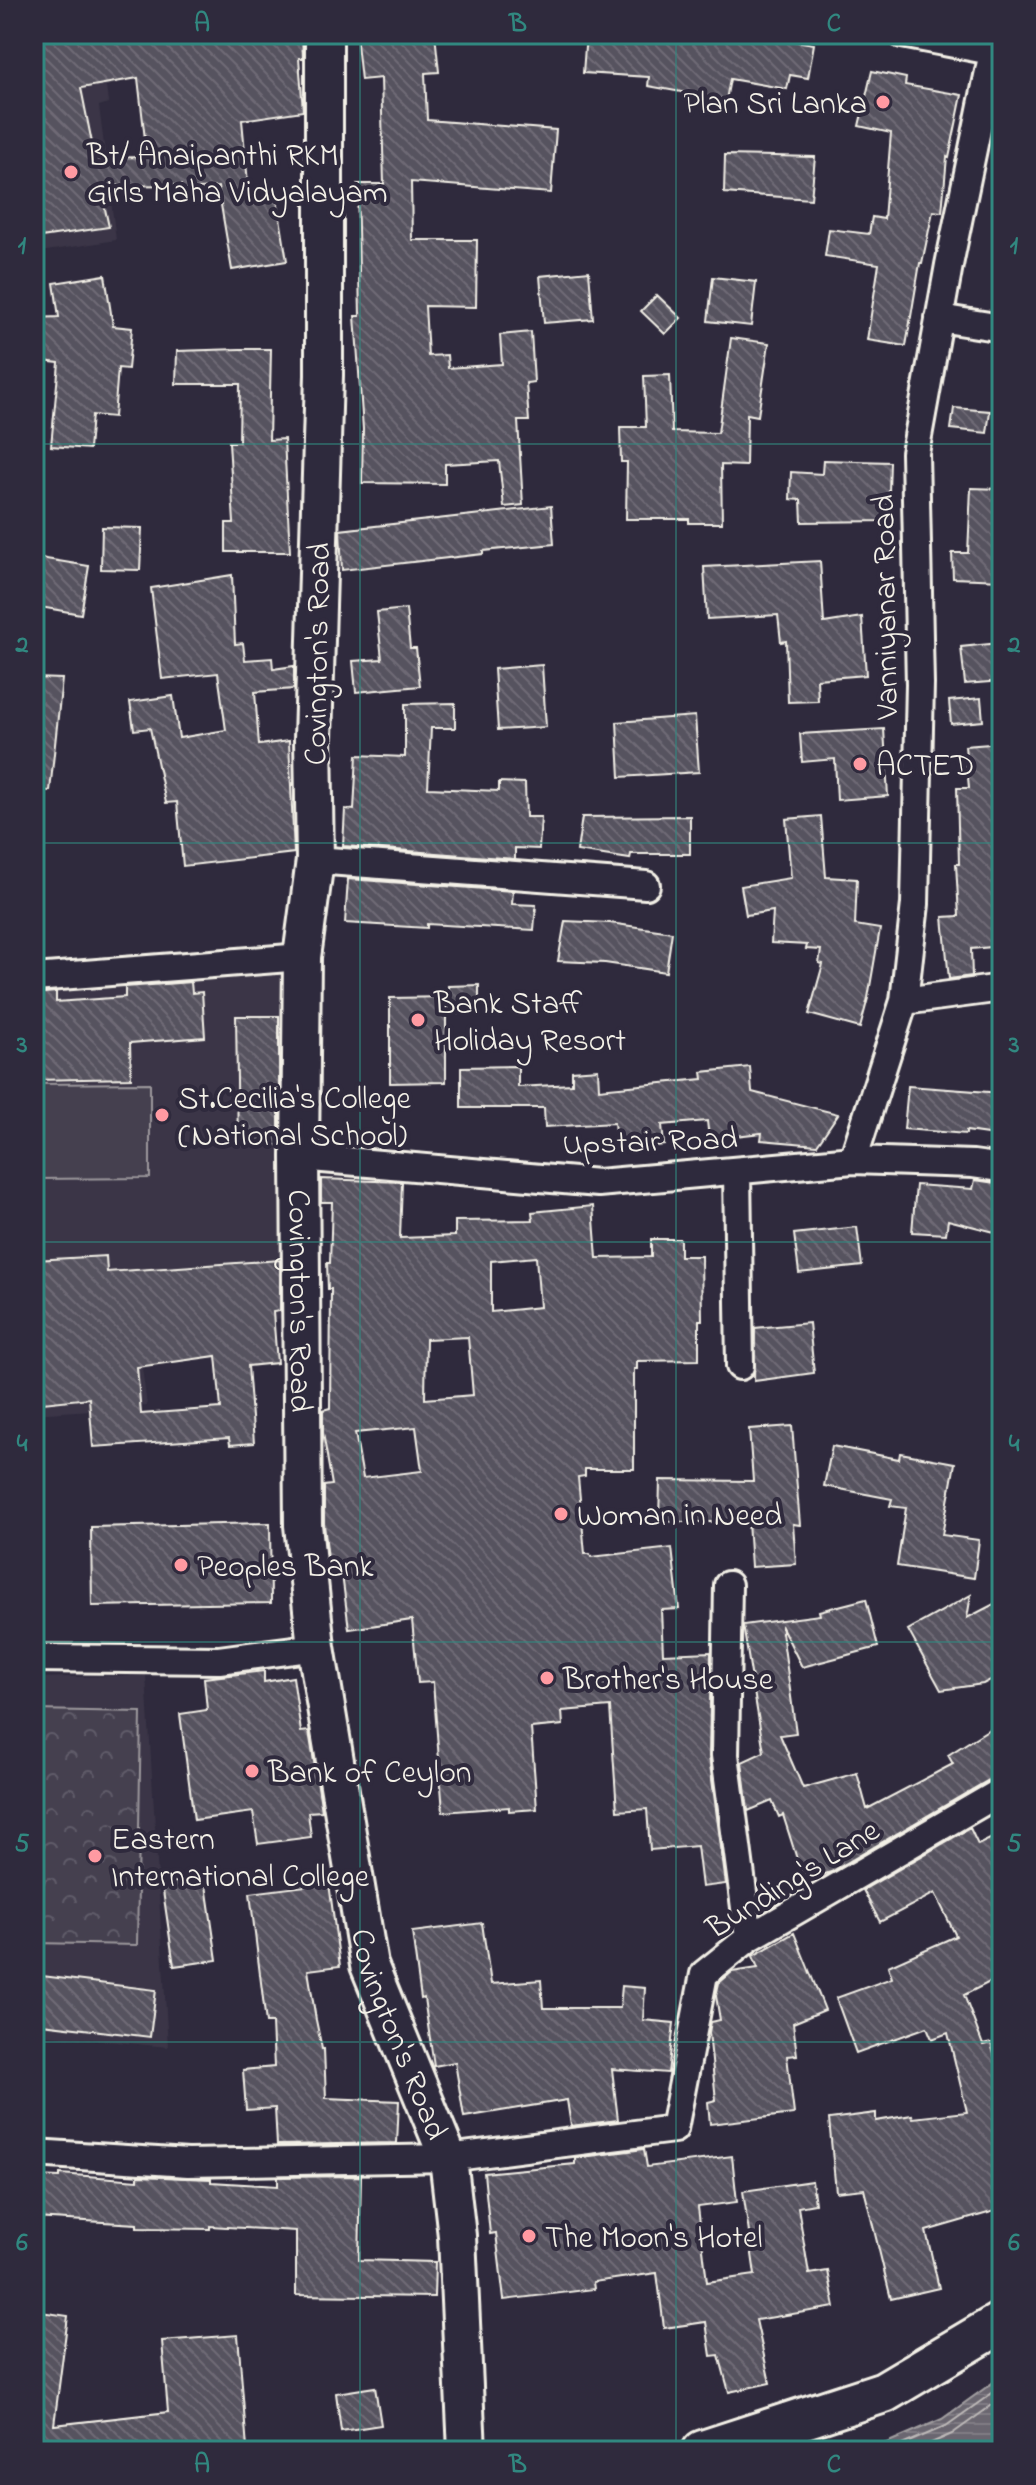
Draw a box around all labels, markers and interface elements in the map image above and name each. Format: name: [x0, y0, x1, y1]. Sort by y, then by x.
text: A: [194, 6, 210, 44]
text: B: [508, 6, 527, 44]
text: C: [827, 6, 841, 44]
place label: Plan Sri Lanka: [684, 82, 867, 129]
marker: Plan Sri Lanka: [874, 93, 892, 111]
place label: Bt/ Anaipanthi RKM Girls Maha Vidyalayam: [86, 134, 388, 218]
marker: Bt/ Anaipanthi RKM Girls Maha Vidyalayam: [62, 163, 80, 181]
text: 1: [18, 228, 27, 266]
text: 1: [1010, 228, 1019, 266]
street label: Vanniyanar Road: [862, 494, 913, 721]
street label: Covington's Road: [294, 542, 345, 766]
text: 2: [15, 627, 29, 665]
text: 2: [1007, 627, 1021, 665]
place label: ACTED: [876, 744, 975, 791]
marker: ACTED: [851, 755, 869, 773]
place label: Bank Staff Holiday Resort: [433, 982, 626, 1066]
marker: Bank Staff Holiday Resort: [409, 1011, 427, 1029]
text: 3: [16, 1027, 28, 1065]
text: 3: [1008, 1027, 1020, 1065]
place label: St.Cecilia's College (National School): [178, 1077, 411, 1161]
marker: St.Cecilia's College (National School): [153, 1106, 171, 1124]
street label: Upstair Road: [562, 1117, 739, 1170]
street label: Covington's Road: [273, 1189, 322, 1413]
text: 4: [17, 1426, 28, 1464]
text: 4: [1009, 1426, 1020, 1464]
place label: Woman in Need: [577, 1494, 782, 1541]
marker: Woman in Need: [552, 1505, 570, 1523]
place label: Peoples Bank: [197, 1545, 375, 1592]
marker: Peoples Bank: [172, 1556, 190, 1574]
place label: Brother's House: [562, 1658, 774, 1705]
marker: Brother's House: [538, 1669, 556, 1687]
place label: Bank of Ceylon: [267, 1751, 472, 1798]
marker: Bank of Ceylon: [243, 1762, 261, 1780]
street label: Bunding's Lane: [697, 1809, 890, 1953]
place label: Eastern International College: [111, 1818, 370, 1902]
text: 5: [15, 1826, 30, 1864]
text: 5: [1007, 1826, 1022, 1864]
marker: Eastern International College: [86, 1847, 104, 1865]
street label: Covington's Road: [336, 1926, 458, 2148]
place label: The Moon's Hotel: [545, 2216, 763, 2263]
text: 6: [16, 2225, 28, 2263]
text: 6: [1008, 2225, 1020, 2263]
marker: The Moon's Hotel: [520, 2227, 538, 2245]
text: A: [194, 2447, 210, 2485]
text: B: [508, 2447, 527, 2485]
text: C: [827, 2447, 841, 2485]

